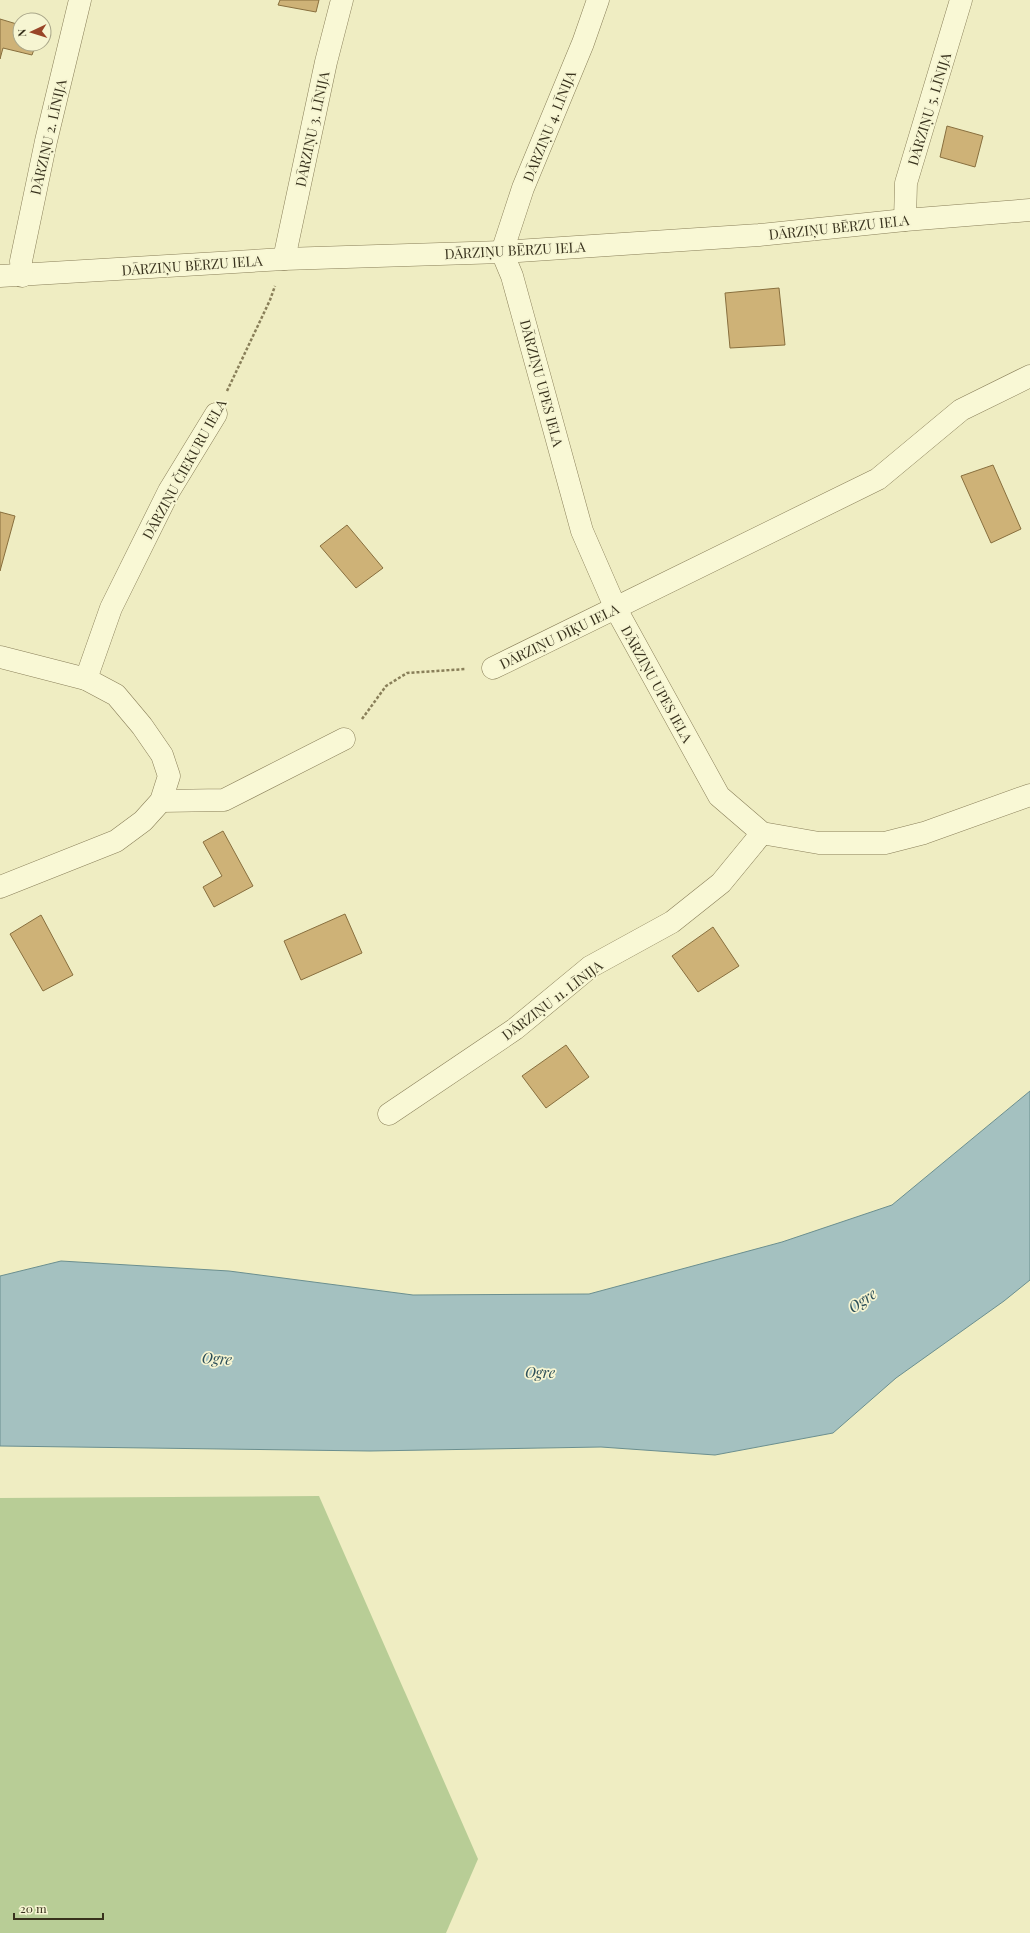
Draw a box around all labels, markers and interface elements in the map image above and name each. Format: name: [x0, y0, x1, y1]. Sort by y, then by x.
north arrow: [12, 12, 52, 52]
text: N: [14, 28, 29, 37]
street label: DĀRZIŅU 5. LĪNIJA: [903, 50, 955, 168]
street label: DĀRZIŅU 4. LĪNIJA: [518, 68, 580, 184]
street label: DĀRZIŅU 3. LĪNIJA: [290, 69, 334, 189]
street label: DĀRZIŅU 2. LĪNIJA: [25, 77, 71, 197]
street label: DĀRZIŅU BĒRZU IELA: [768, 210, 910, 244]
street label: DĀRZIŅU BĒRZU IELA: [444, 237, 586, 263]
street label: DĀRZIŅU BĒRZU IELA: [121, 251, 263, 279]
street label: DĀRZIŅU UPES IELA: [516, 317, 568, 449]
street label: DĀRZIŅU ČIEKURU IELA: [138, 395, 231, 542]
street label: DĀRZIŅU DĪĶU IELA: [496, 599, 622, 673]
street label: DĀRZIŅU UPES IELA: [617, 622, 697, 746]
street label: DĀRZIŅU 11. LĪNIJA: [498, 956, 606, 1044]
water label: Ogre: [844, 1283, 881, 1317]
water label: Ogre: [201, 1347, 233, 1369]
water label: Ogre: [525, 1362, 556, 1382]
scale bar: [14, 1895, 103, 1921]
text: 20 m: [20, 1900, 47, 1916]

